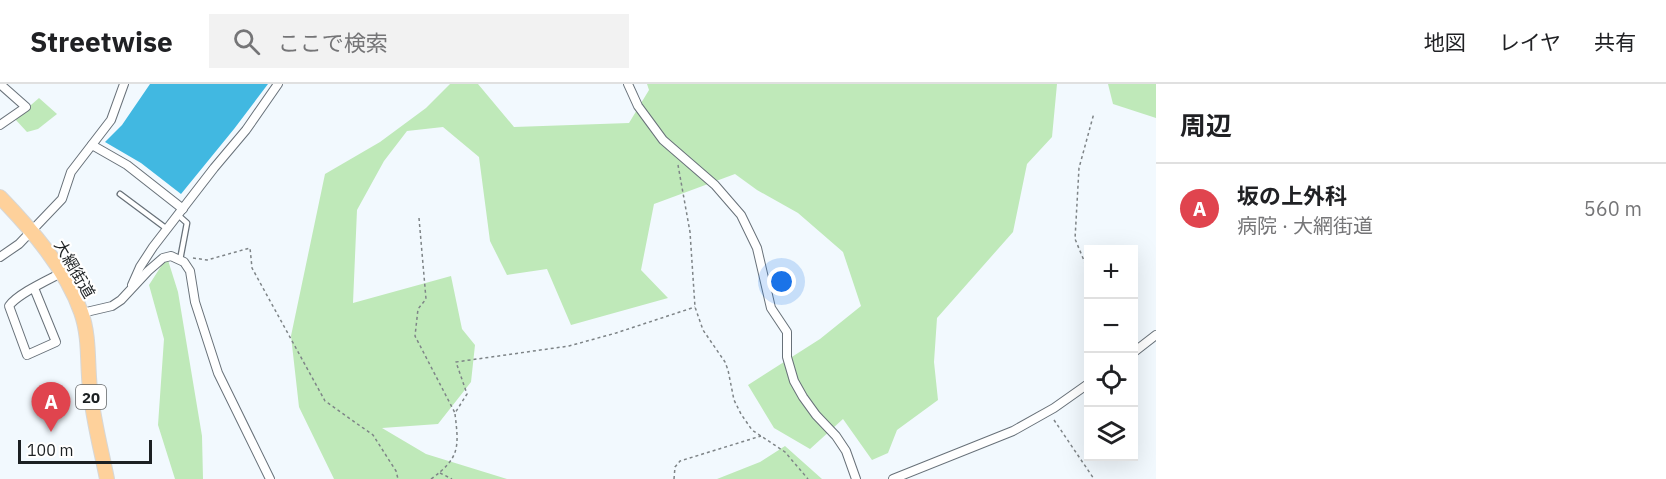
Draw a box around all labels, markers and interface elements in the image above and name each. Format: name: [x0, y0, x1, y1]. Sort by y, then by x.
search box: [209, 14, 629, 68]
text: Streetwise: [30, 23, 173, 60]
icon: search: [230, 25, 263, 58]
text: ここで検索: [278, 28, 388, 57]
text: 地図: [1424, 28, 1466, 56]
text: レイヤ: [1499, 28, 1561, 56]
text: 共有: [1594, 28, 1636, 56]
text: 周辺: [1180, 108, 1232, 142]
text: 坂の上外科: [1237, 181, 1347, 210]
text: A: [1193, 195, 1206, 222]
text: 560 m: [1584, 195, 1642, 222]
text: 病院 · 大網街道: [1237, 212, 1373, 239]
street label: 大網街道: [50, 236, 100, 302]
map controls: [1084, 245, 1138, 461]
button: +: [1084, 245, 1138, 299]
your location: [767, 267, 796, 296]
button: −: [1084, 299, 1138, 353]
button: locate: [1084, 353, 1138, 407]
pin: A: [32, 382, 70, 432]
road number: 20: [76, 385, 106, 409]
button: layers: [1084, 407, 1138, 461]
scale bar: [18, 437, 152, 464]
text: 100 m: [27, 440, 74, 460]

